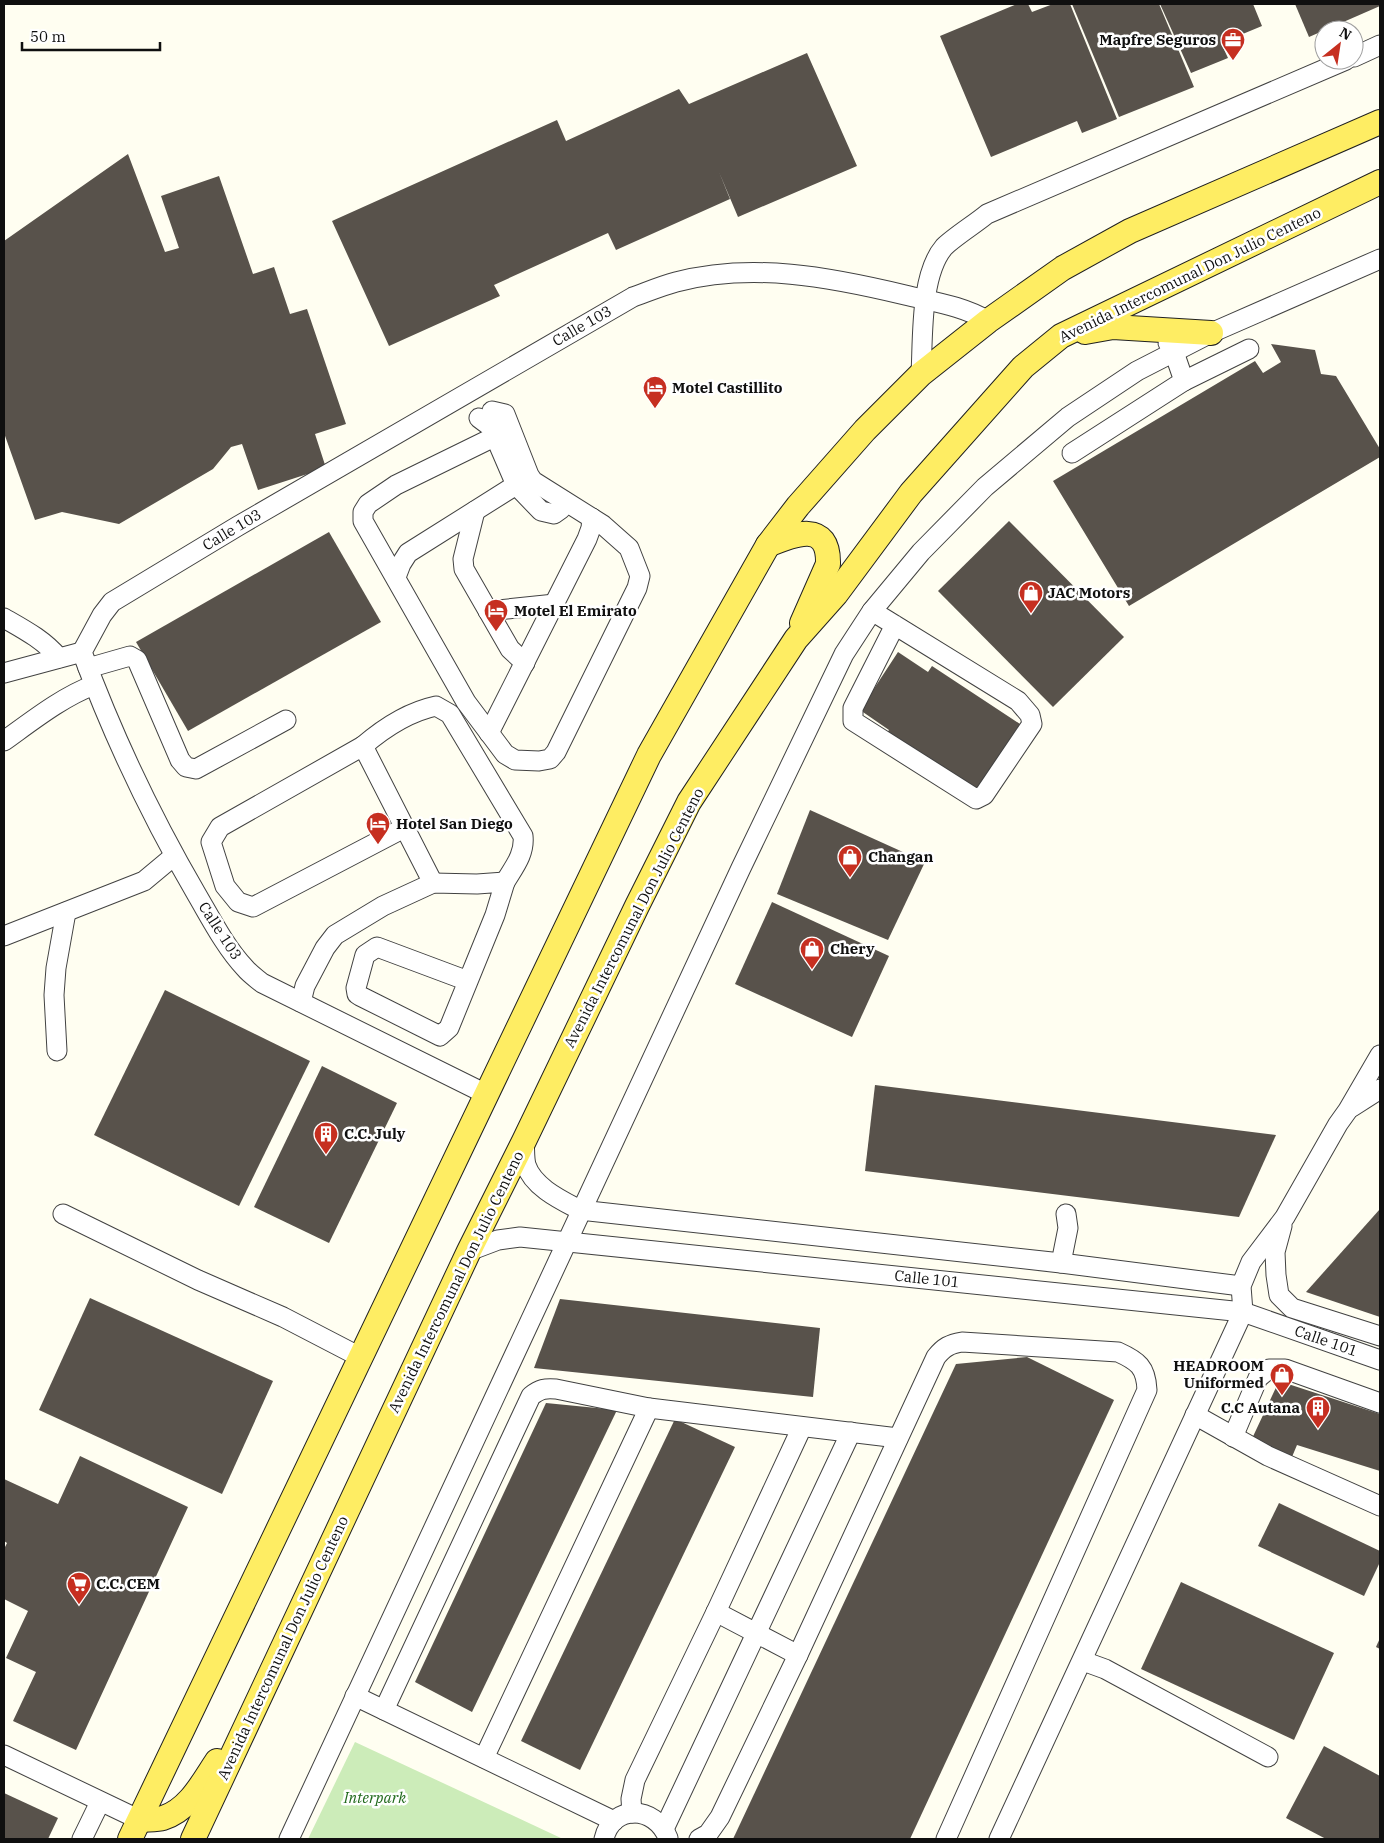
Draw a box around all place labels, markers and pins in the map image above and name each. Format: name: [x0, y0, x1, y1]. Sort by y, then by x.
office icon: Mapfre Seguros: [1220, 27, 1246, 61]
place label: Mapfre Seguros: [1099, 30, 1216, 49]
hotel icon: Motel Castillito: [642, 375, 668, 409]
place label: Motel Castillito: [672, 378, 783, 397]
shop icon: JAC Motors: [1018, 580, 1044, 614]
place label: JAC Motors: [1048, 583, 1130, 602]
hotel icon: Motel El Emirato: [483, 598, 509, 632]
place label: Motel El Emirato: [514, 601, 637, 620]
hotel icon: Hotel San Diego: [365, 811, 391, 845]
place label: Hotel San Diego: [396, 814, 513, 833]
shop icon: Changan: [837, 844, 863, 878]
place label: Changan: [868, 847, 933, 866]
shop icon: Chery: [799, 936, 825, 970]
place label: Chery: [830, 939, 875, 958]
building icon: C.C. July: [313, 1121, 339, 1155]
place label: C.C. July: [344, 1124, 406, 1143]
place label: HEADROOM Uniformed: [1173, 1356, 1265, 1392]
shop icon: HEADROOM Uniformed: [1269, 1362, 1295, 1396]
building icon: C.C Autana: [1305, 1395, 1331, 1429]
place label: C.C Autana: [1221, 1398, 1300, 1417]
supermarket icon: C.C. CEM: [66, 1571, 92, 1605]
place label: C.C. CEM: [96, 1574, 160, 1593]

